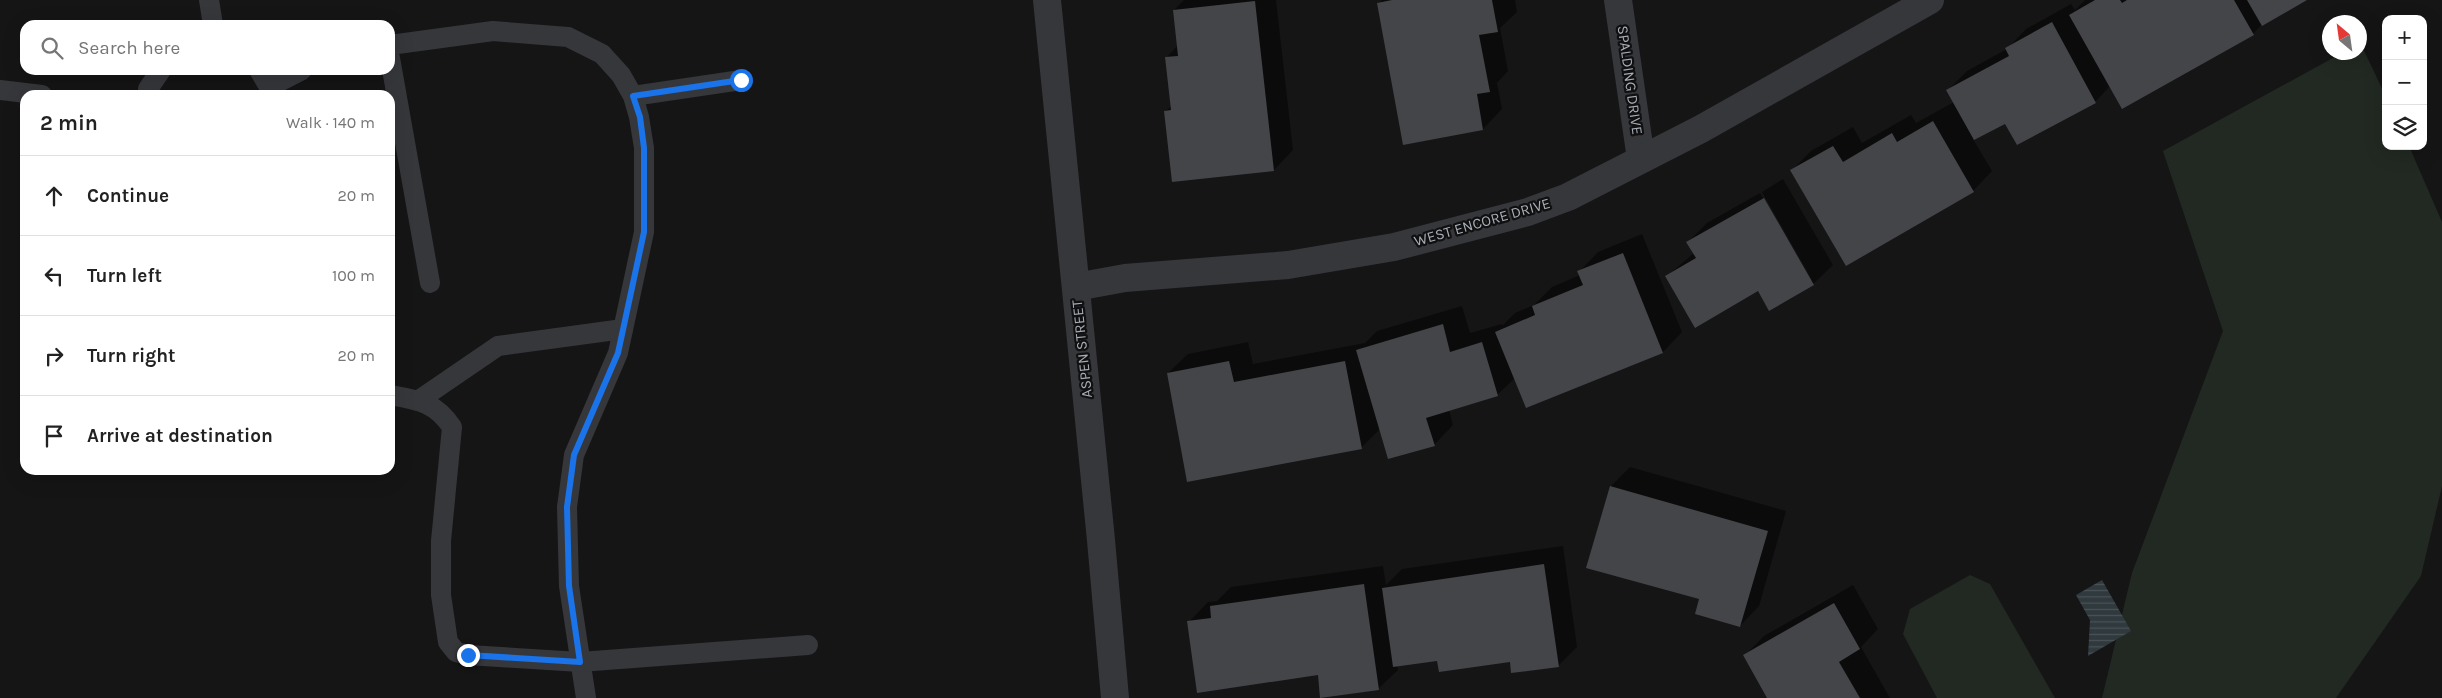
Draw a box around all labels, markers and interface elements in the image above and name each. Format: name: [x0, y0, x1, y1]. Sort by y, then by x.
north arrow: [2322, 15, 2367, 60]
map controls: [2382, 15, 2427, 150]
button: +: [2382, 15, 2427, 60]
search box: [20, 20, 395, 75]
street label: SPALDING DRIVE: [1613, 24, 1647, 136]
icon: search: [38, 34, 66, 62]
text: Search here: [78, 37, 180, 59]
button: −: [2382, 60, 2427, 105]
route start: [730, 69, 753, 92]
button: layers: [2382, 105, 2427, 150]
text: 2 min: [40, 111, 98, 135]
text: Walk · 140 m: [286, 113, 375, 132]
icon: ahead: [40, 182, 68, 210]
text: Continue: [87, 185, 169, 207]
text: 20 m: [337, 186, 375, 205]
street label: WEST ENCORE DRIVE: [1412, 194, 1552, 250]
icon: left: [40, 262, 68, 290]
text: Turn left: [87, 265, 162, 287]
text: 100 m: [332, 266, 375, 285]
street label: ASPEN STREET: [1068, 299, 1096, 399]
icon: right: [40, 342, 68, 370]
text: Turn right: [87, 345, 176, 367]
text: 20 m: [337, 346, 375, 365]
icon: arrive: [40, 422, 68, 450]
text: Arrive at destination: [87, 425, 273, 447]
route end: [457, 644, 480, 667]

